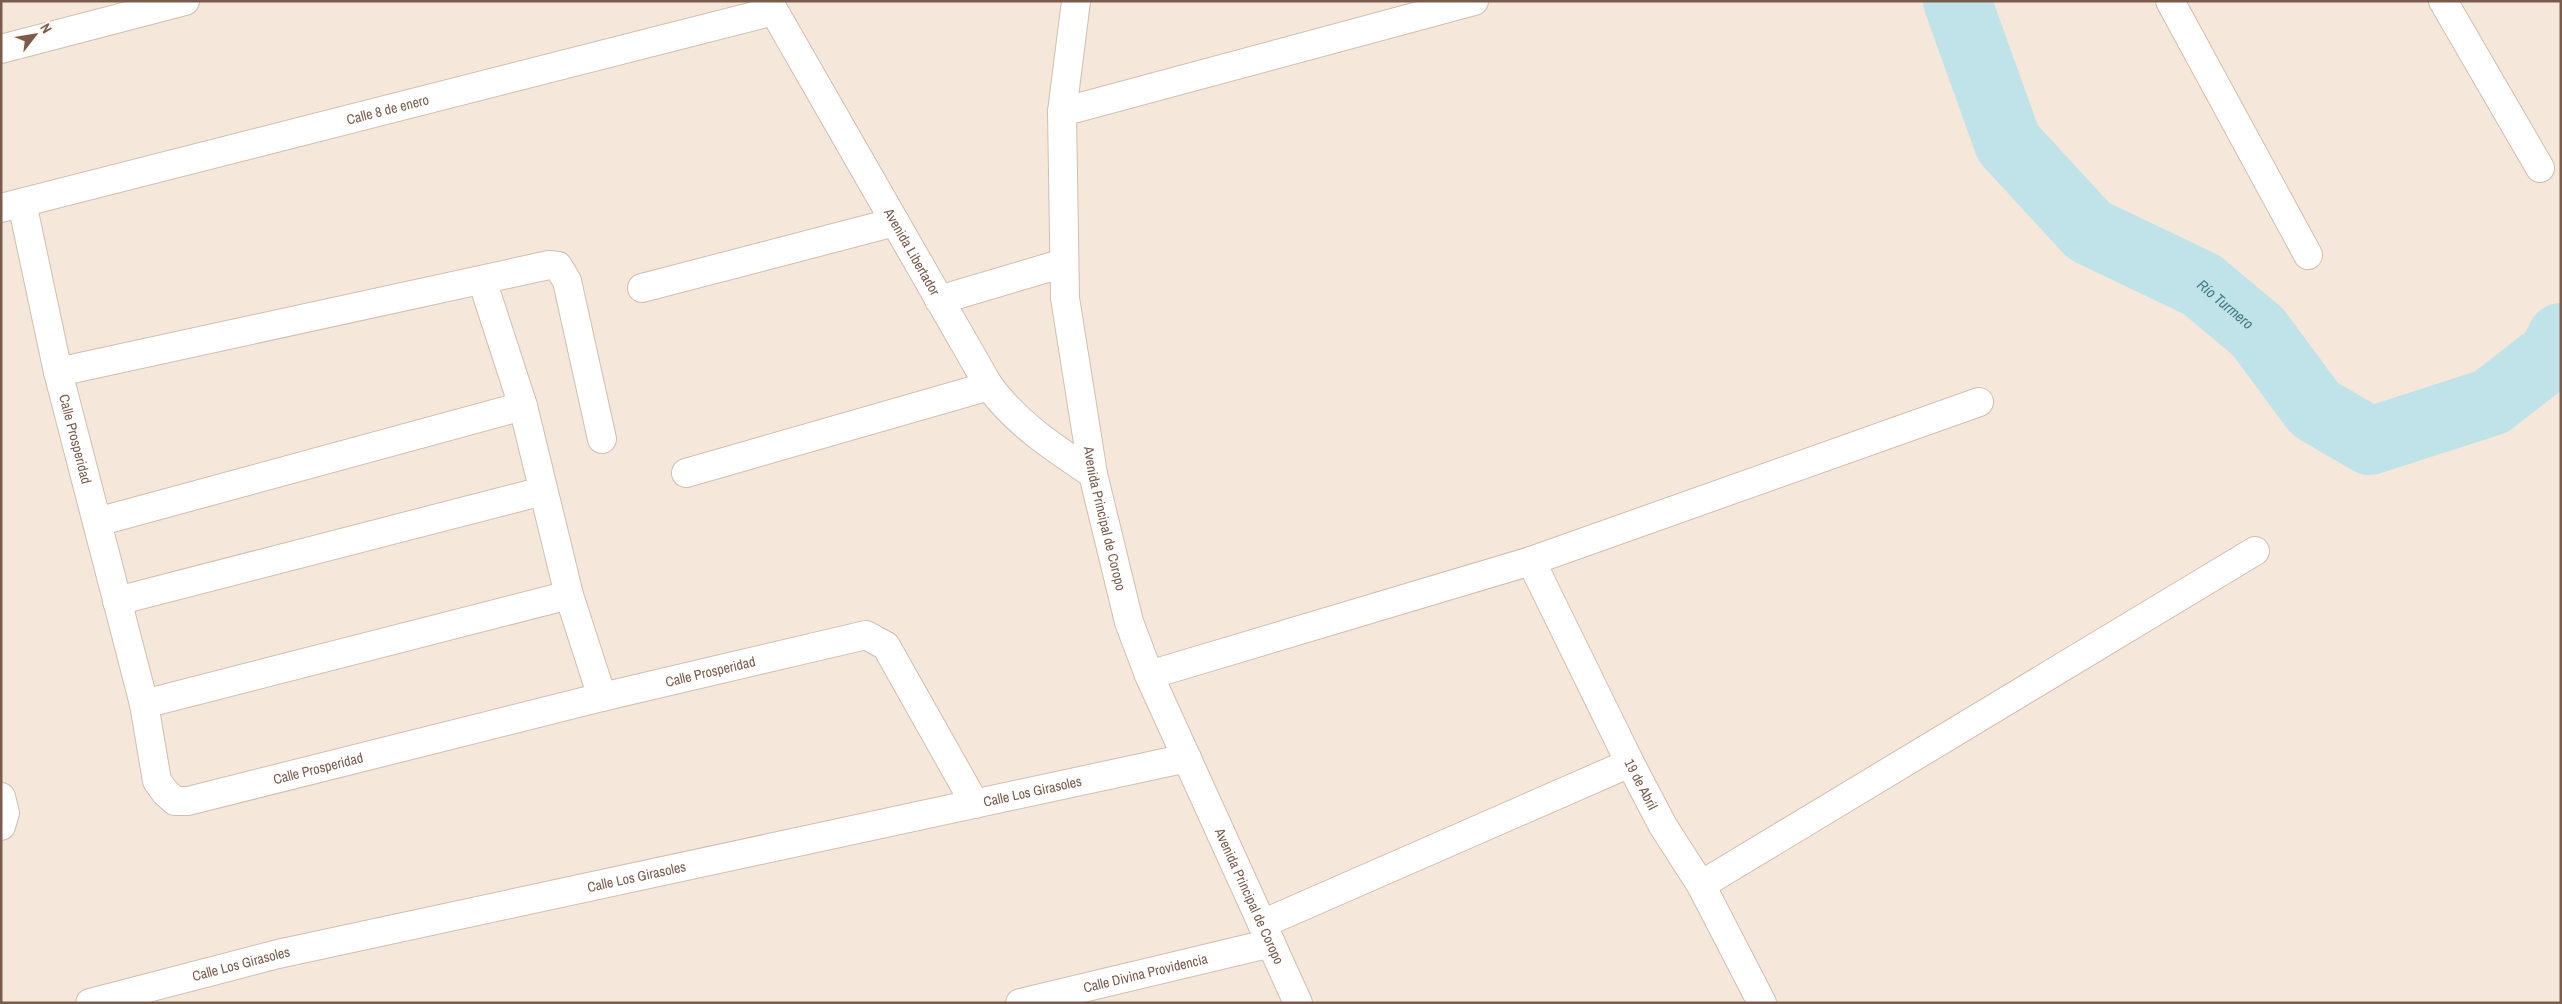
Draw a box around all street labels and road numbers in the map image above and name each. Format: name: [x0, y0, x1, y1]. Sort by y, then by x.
street label: Calle 8 de enero: [345, 90, 431, 129]
street label: Avenida Libertador: [879, 204, 944, 299]
street label: Calle Prosperidad: [55, 392, 96, 486]
street label: Avenida Principal de Coropo: [1080, 444, 1130, 592]
street label: Calle Prosperidad: [663, 652, 757, 691]
street label: Calle Prosperidad: [271, 748, 365, 788]
street label: 19 de Abril: [1620, 756, 1662, 813]
street label: Calle Los Girasoles: [981, 772, 1084, 811]
street label: Avenida Principal de Coropo: [1210, 824, 1288, 967]
street label: Calle Los Girasoles: [586, 857, 688, 896]
street label: Calle Los Girasoles: [190, 943, 292, 985]
street label: Calle Divina Providencia: [1082, 949, 1210, 997]

